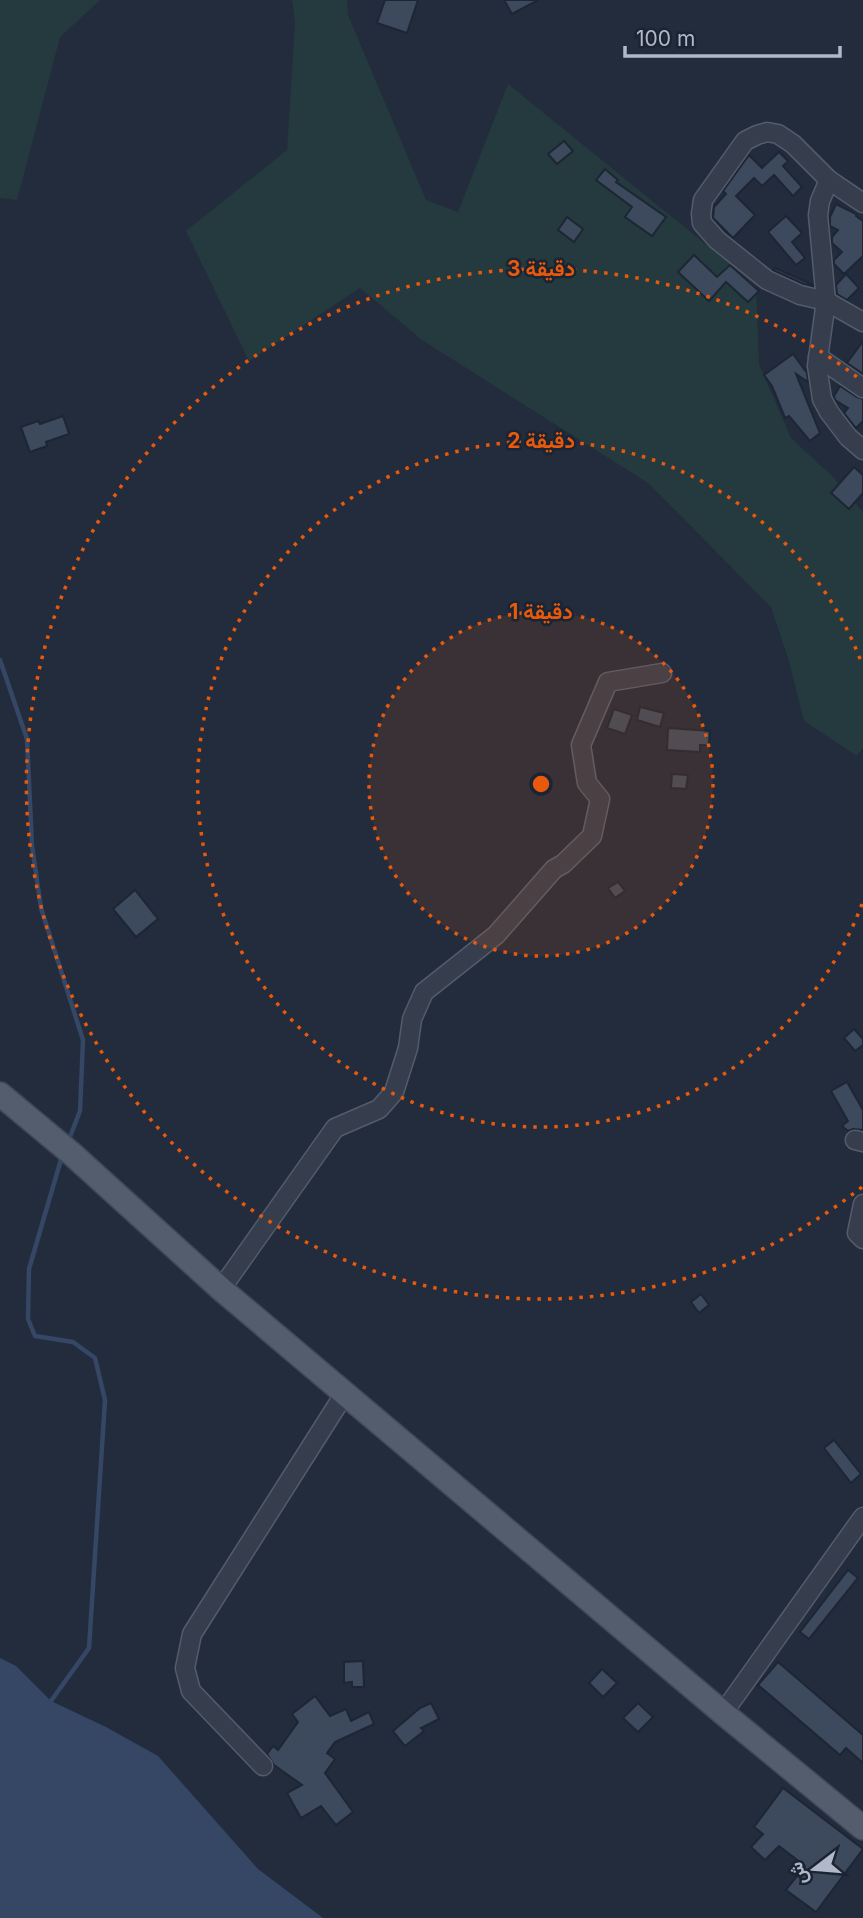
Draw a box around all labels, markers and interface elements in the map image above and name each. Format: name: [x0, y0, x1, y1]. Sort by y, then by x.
scale bar: [625, 14, 840, 58]
text: 100 m: [636, 26, 695, 51]
text: 3 دقيقة: [507, 256, 575, 281]
text: 2 دقيقة: [507, 428, 575, 453]
text: 1 دقيقة: [509, 599, 573, 624]
centre of rings: [529, 772, 553, 796]
north arrow: [779, 1834, 849, 1904]
text: ش: [784, 1859, 812, 1888]

